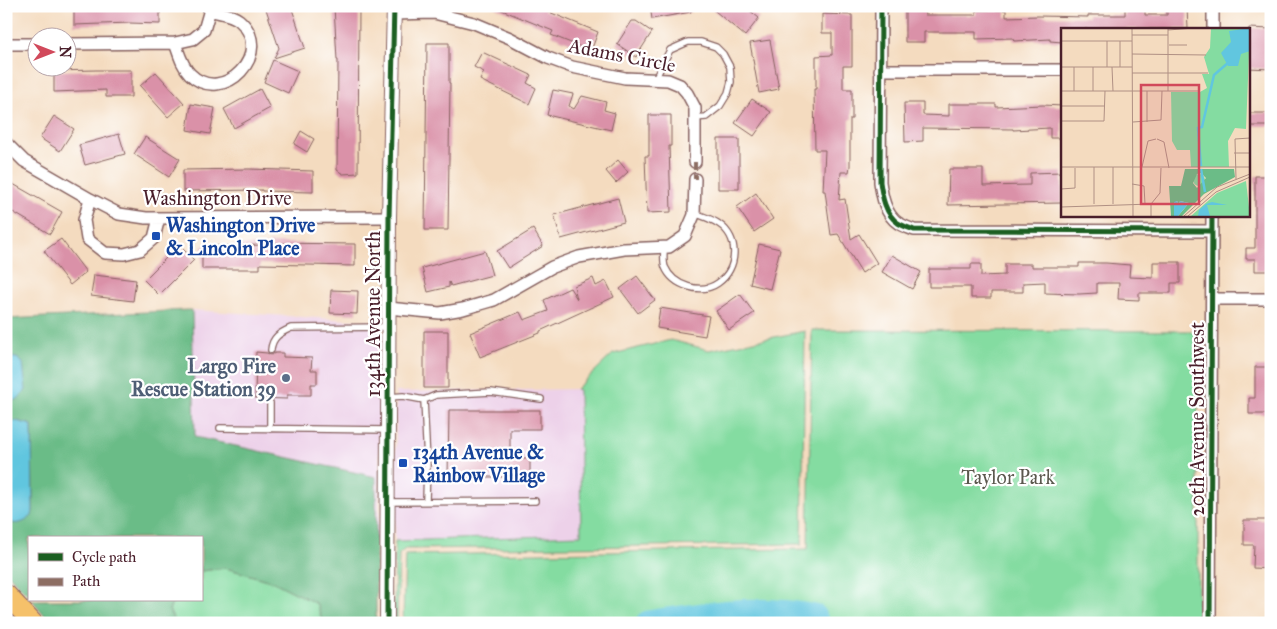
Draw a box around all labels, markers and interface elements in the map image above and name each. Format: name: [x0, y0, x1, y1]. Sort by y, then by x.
north arrow: [28, 28, 78, 78]
inset map: [1061, 28, 1250, 216]
street label: Adams Circle: [565, 33, 678, 77]
text: N: [56, 46, 73, 58]
street label: Washington Drive: [142, 186, 292, 211]
place label: Washington Drive & Lincoln Place: [166, 213, 316, 260]
marker: Washington Drive & Lincoln Place: [150, 230, 162, 242]
street label: 134th Avenue North: [361, 231, 385, 397]
street label: 20th Avenue Southwest: [1185, 322, 1209, 516]
place label: Largo Fire Rescue Station 39: [131, 354, 277, 402]
marker: Largo Fire Rescue Station 39: [280, 372, 292, 384]
place label: 134th Avenue & Rainbow Village: [413, 440, 546, 488]
marker: 134th Avenue & Rainbow Village: [397, 457, 409, 469]
park label: Taylor Park: [961, 465, 1055, 489]
legend: [28, 536, 202, 602]
text: Cycle path: [72, 548, 137, 566]
text: Path: [72, 572, 101, 590]

